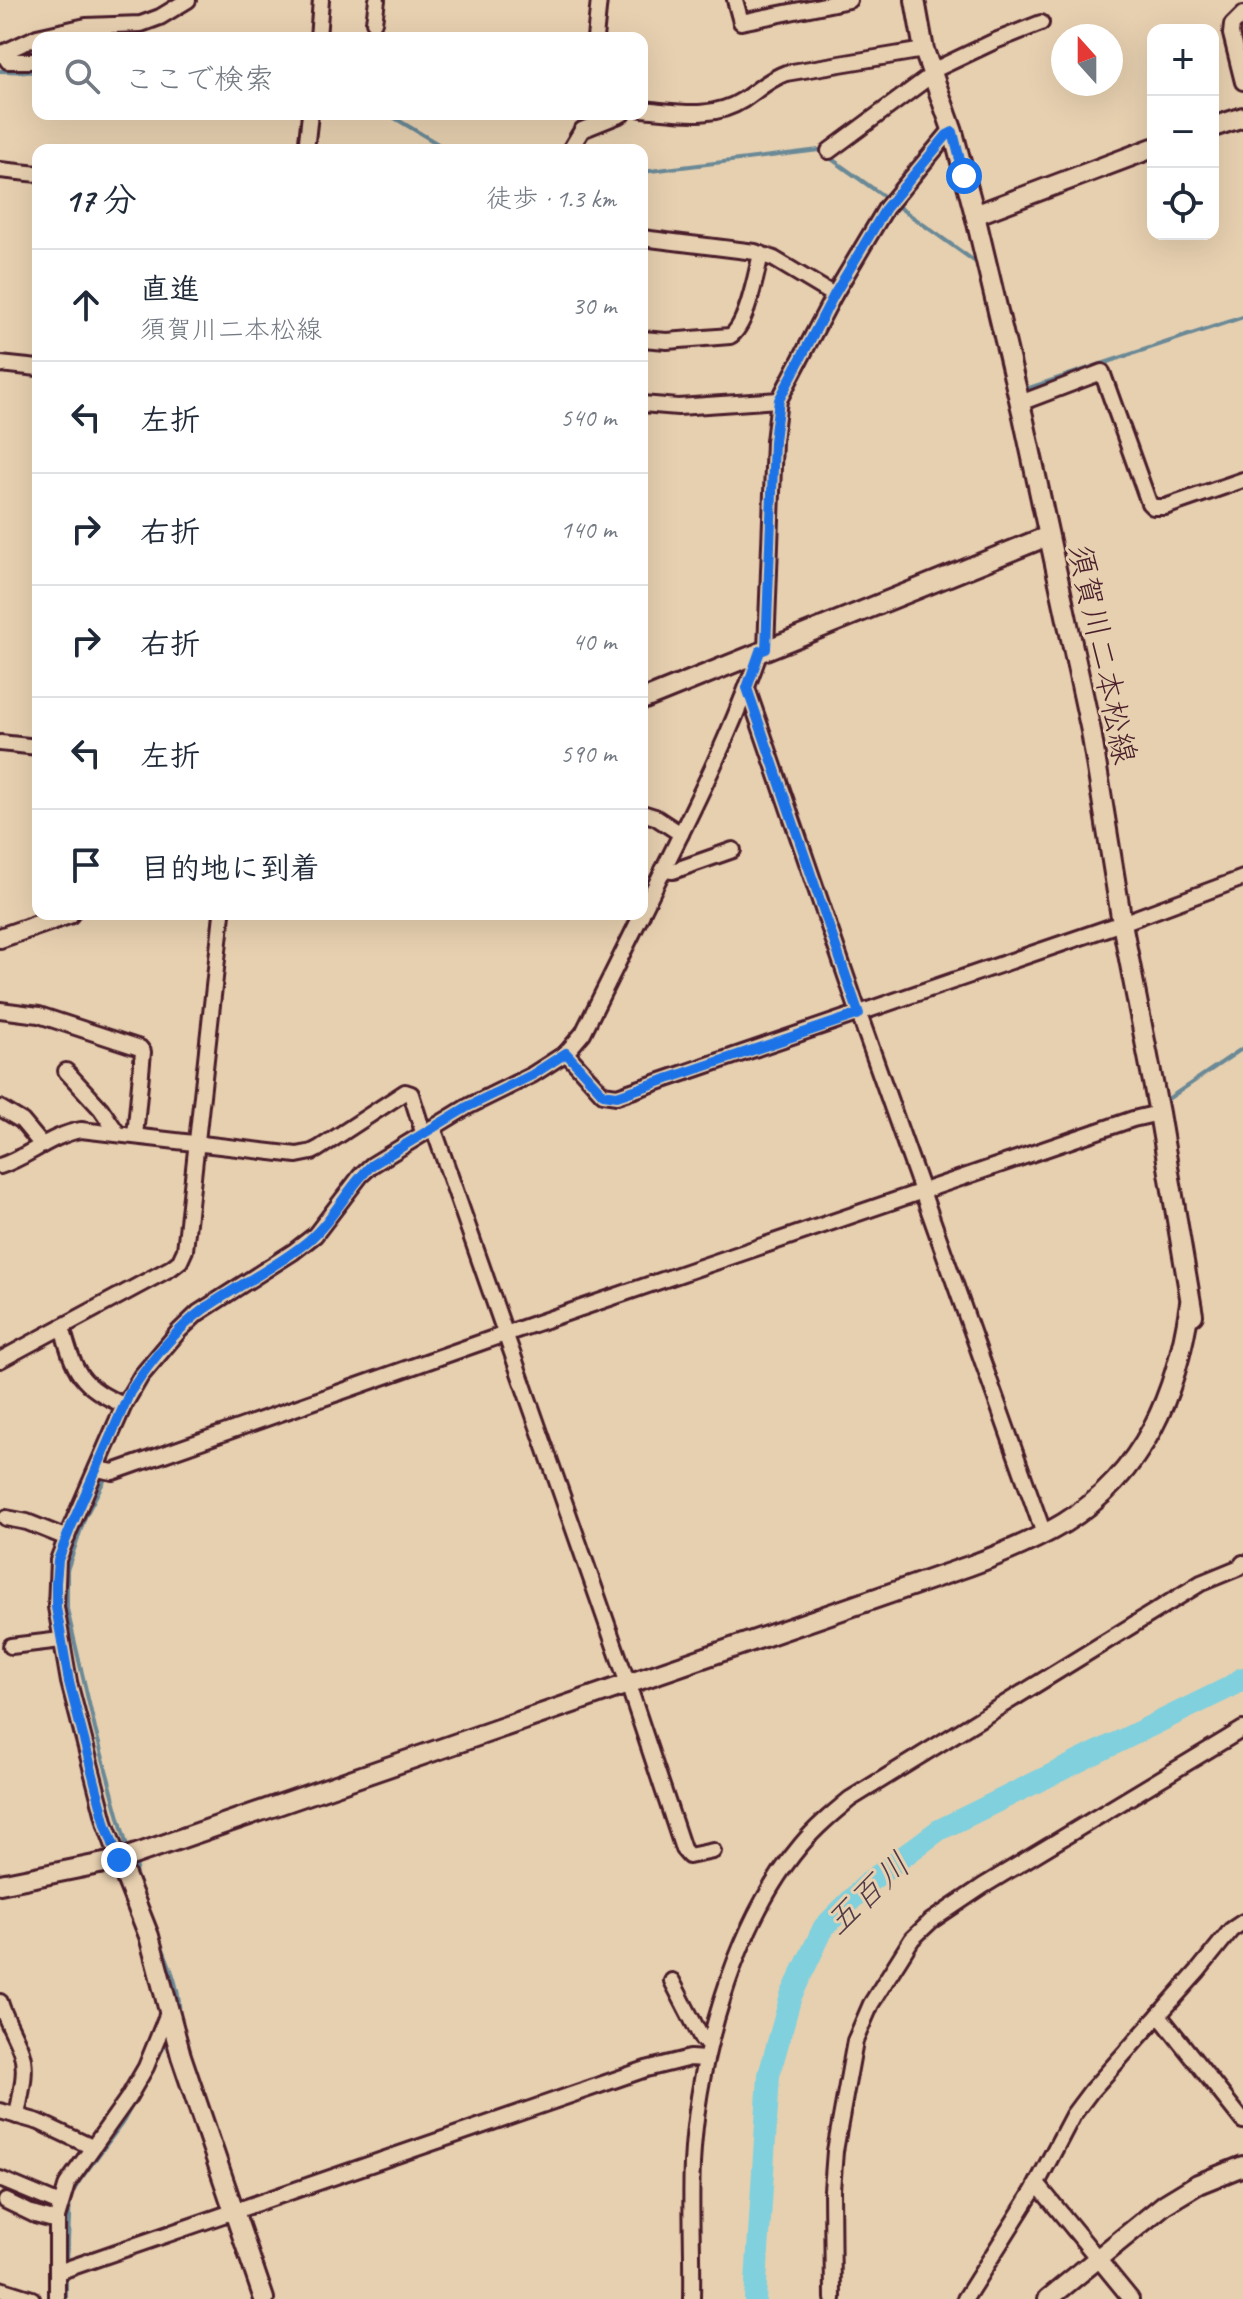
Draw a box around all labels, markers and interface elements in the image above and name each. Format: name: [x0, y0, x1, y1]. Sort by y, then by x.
north arrow: [1051, 24, 1123, 96]
map controls: [1147, 24, 1219, 240]
button: +: [1147, 24, 1219, 96]
search box: [32, 32, 648, 120]
icon: search: [60, 54, 104, 98]
text: ここで検索: [124, 60, 274, 98]
button: −: [1147, 96, 1219, 168]
route start: [946, 158, 982, 194]
button: locate: [1147, 168, 1219, 240]
text: 17 分: [64, 178, 137, 221]
text: 徒歩 · 1.3 km: [486, 182, 616, 215]
text: 直進: [140, 270, 200, 308]
icon: ahead: [64, 283, 108, 327]
text: 30 m: [572, 289, 616, 322]
text: 須賀川二本松線: [140, 313, 322, 346]
icon: left: [64, 395, 108, 439]
text: 左折: [140, 401, 200, 439]
text: 540 m: [560, 401, 616, 434]
icon: right: [64, 507, 108, 551]
text: 右折: [140, 513, 200, 551]
text: 140 m: [560, 513, 616, 546]
street label: 須賀川二本松線: [1059, 540, 1146, 768]
icon: right: [64, 619, 108, 663]
text: 右折: [140, 625, 200, 663]
text: 40 m: [572, 625, 616, 658]
icon: left: [64, 731, 108, 775]
text: 左折: [140, 737, 200, 775]
text: 590 m: [560, 737, 616, 770]
icon: arrive: [64, 843, 108, 887]
text: 目的地に到着: [140, 849, 320, 887]
route end: [101, 1842, 137, 1878]
water label: 五百川: [815, 1843, 919, 1944]

